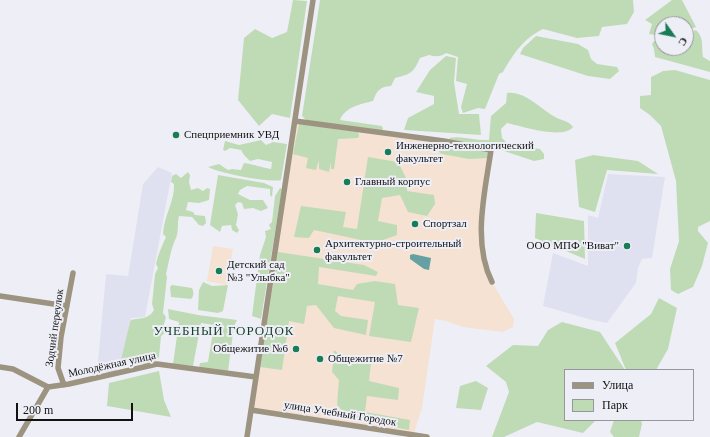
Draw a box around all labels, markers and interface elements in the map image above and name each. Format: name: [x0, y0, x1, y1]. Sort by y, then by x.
north arrow: [654, 16, 694, 56]
text: С: [676, 35, 690, 49]
place label: Спецприемник УВД: [184, 128, 279, 142]
marker: Спецприемник УВД: [171, 130, 181, 140]
place label: Инженерно-технологический факультет: [396, 139, 534, 165]
marker: Инженерно-технологический факультет: [383, 147, 393, 157]
place label: Главный корпус: [355, 175, 430, 189]
marker: Главный корпус: [342, 177, 352, 187]
place label: Спортзал: [423, 217, 467, 231]
marker: Спортзал: [410, 219, 420, 229]
place label: Архитектурно-строительный факультет: [325, 237, 462, 263]
place label: ООО МПФ "Виват": [527, 239, 619, 253]
marker: ООО МПФ "Виват": [622, 241, 632, 251]
marker: Архитектурно-строительный факультет: [312, 245, 322, 255]
place label: Детский сад №3 "Улыбка": [227, 258, 290, 284]
marker: Детский сад №3 "Улыбка": [214, 266, 224, 276]
street label: Зодчий переулок: [43, 288, 67, 368]
district label: УЧЕБНЫЙ ГОРОДОК: [153, 324, 295, 340]
place label: Общежитие №6: [213, 342, 288, 356]
marker: Общежитие №6: [291, 344, 301, 354]
street label: Молодёжная улица: [67, 349, 157, 381]
place label: Общежитие №7: [328, 352, 403, 366]
marker: Общежитие №7: [315, 354, 325, 364]
legend: [564, 369, 694, 421]
text: Улица: [602, 378, 633, 392]
scale bar: [18, 395, 135, 421]
text: Парк: [602, 398, 628, 412]
street label: улица Учебный Городок: [283, 399, 397, 429]
text: 200 m: [23, 403, 53, 417]

